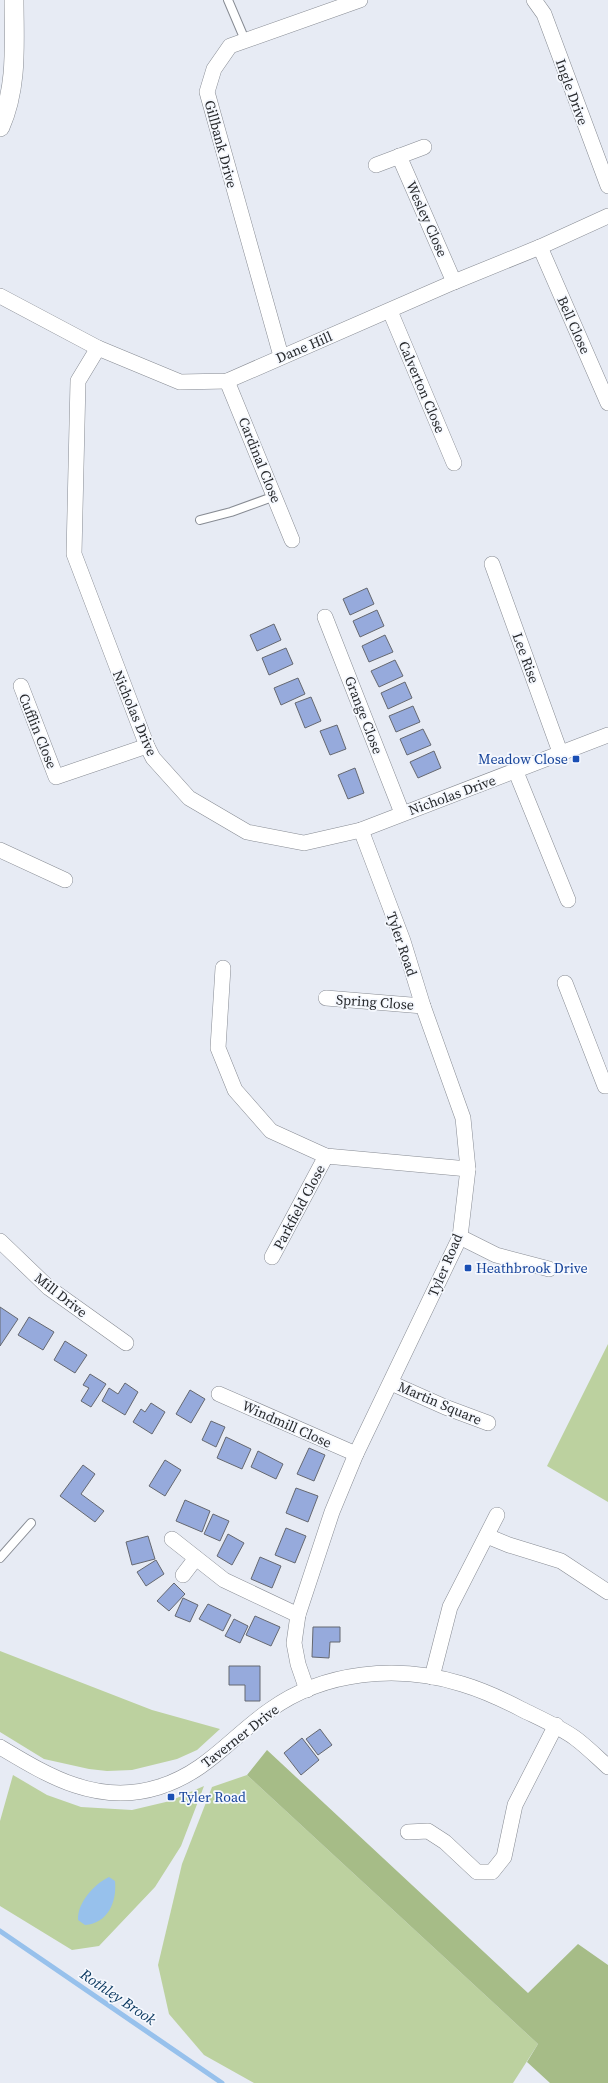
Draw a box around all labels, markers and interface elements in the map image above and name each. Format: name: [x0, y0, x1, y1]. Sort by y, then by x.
street label: Ingle Drive: [551, 56, 593, 128]
street label: Gillbank Drive: [200, 98, 242, 190]
street label: Wesley Close: [401, 178, 453, 260]
street label: Bell Close: [552, 293, 596, 357]
street label: Dane Hill: [273, 326, 335, 368]
street label: Calverton Close: [394, 338, 450, 436]
street label: Cardinal Close: [234, 414, 286, 506]
street label: Lee Rise: [508, 630, 544, 686]
street label: Nicholas Drive: [108, 667, 162, 759]
street label: Grange Close: [340, 673, 388, 757]
street label: Cufflin Close: [14, 690, 62, 772]
place label: Meadow Close: [478, 749, 568, 769]
marker: Meadow Close: [571, 754, 581, 764]
street label: Nicholas Drive: [406, 770, 498, 820]
street label: Tyler Road: [382, 909, 422, 979]
street label: Spring Close: [335, 989, 415, 1015]
street label: Parkfield Close: [268, 1161, 330, 1253]
street label: Tyler Road: [423, 1230, 467, 1300]
place label: Heathbrook Drive: [476, 1258, 588, 1278]
marker: Heathbrook Drive: [463, 1263, 473, 1273]
street label: Mill Drive: [30, 1268, 92, 1322]
street label: Martin Square: [395, 1376, 485, 1430]
street label: Windmill Close: [239, 1395, 335, 1453]
street label: Taverner Drive: [197, 1699, 283, 1773]
place label: Tyler Road: [179, 1787, 246, 1807]
marker: Tyler Road: [166, 1792, 176, 1802]
water label: Rothley Brook: [76, 1963, 161, 2030]

